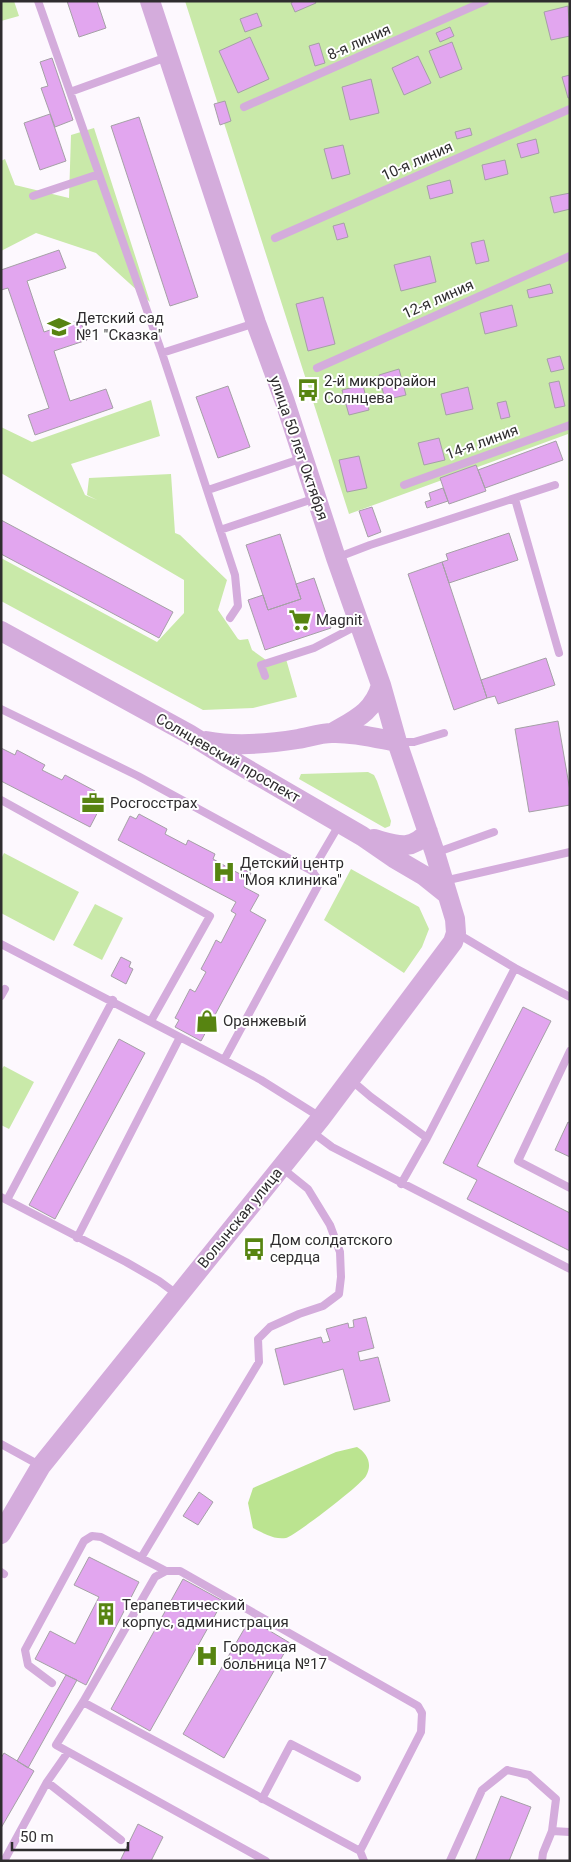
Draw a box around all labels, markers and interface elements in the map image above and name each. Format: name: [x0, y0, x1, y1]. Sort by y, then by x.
street label: 8-я линия: [325, 20, 393, 64]
street label: 10-я линия: [379, 137, 455, 185]
street label: 12-я линия: [400, 275, 476, 323]
place label: Детский сад №1 "Сказка": [76, 309, 164, 344]
school or university icon: Детский сад №1 "Сказка": [46, 314, 72, 340]
place label: 2-й микрорайон Солнцева: [324, 372, 436, 407]
street label: улица 50 лет Октября: [266, 373, 332, 523]
bus stop icon: 2-й микрорайон Солнцева: [295, 377, 321, 403]
street label: 14-я линия: [443, 421, 521, 463]
supermarket icon: Magnit: [287, 607, 313, 633]
place label: Magnit: [316, 611, 363, 629]
street label: Солнцевский проспект: [153, 709, 303, 807]
office icon: Росгосстрах: [80, 790, 106, 816]
place label: Росгосстрах: [110, 794, 198, 812]
place label: Детский центр "Моя клиника": [240, 854, 344, 889]
hospital icon: Детский центр "Моя клиника": [211, 859, 237, 885]
shop icon: Оранжевый: [194, 1008, 220, 1034]
place label: Оранжевый: [223, 1012, 307, 1030]
street label: Волынская улица: [194, 1164, 286, 1272]
place label: Дом солдатского сердца: [270, 1231, 392, 1266]
bus stop icon: Дом солдатского сердца: [241, 1236, 267, 1262]
place label: Терапевтический корпус, администрация: [122, 1596, 289, 1631]
building icon: Терапевтический корпус, администрация: [93, 1601, 119, 1627]
place label: Городская больница №17: [223, 1638, 327, 1673]
hospital icon: Городская больница №17: [194, 1643, 220, 1669]
scale bar: [12, 1820, 129, 1852]
text: 50 m: [20, 1828, 54, 1846]

